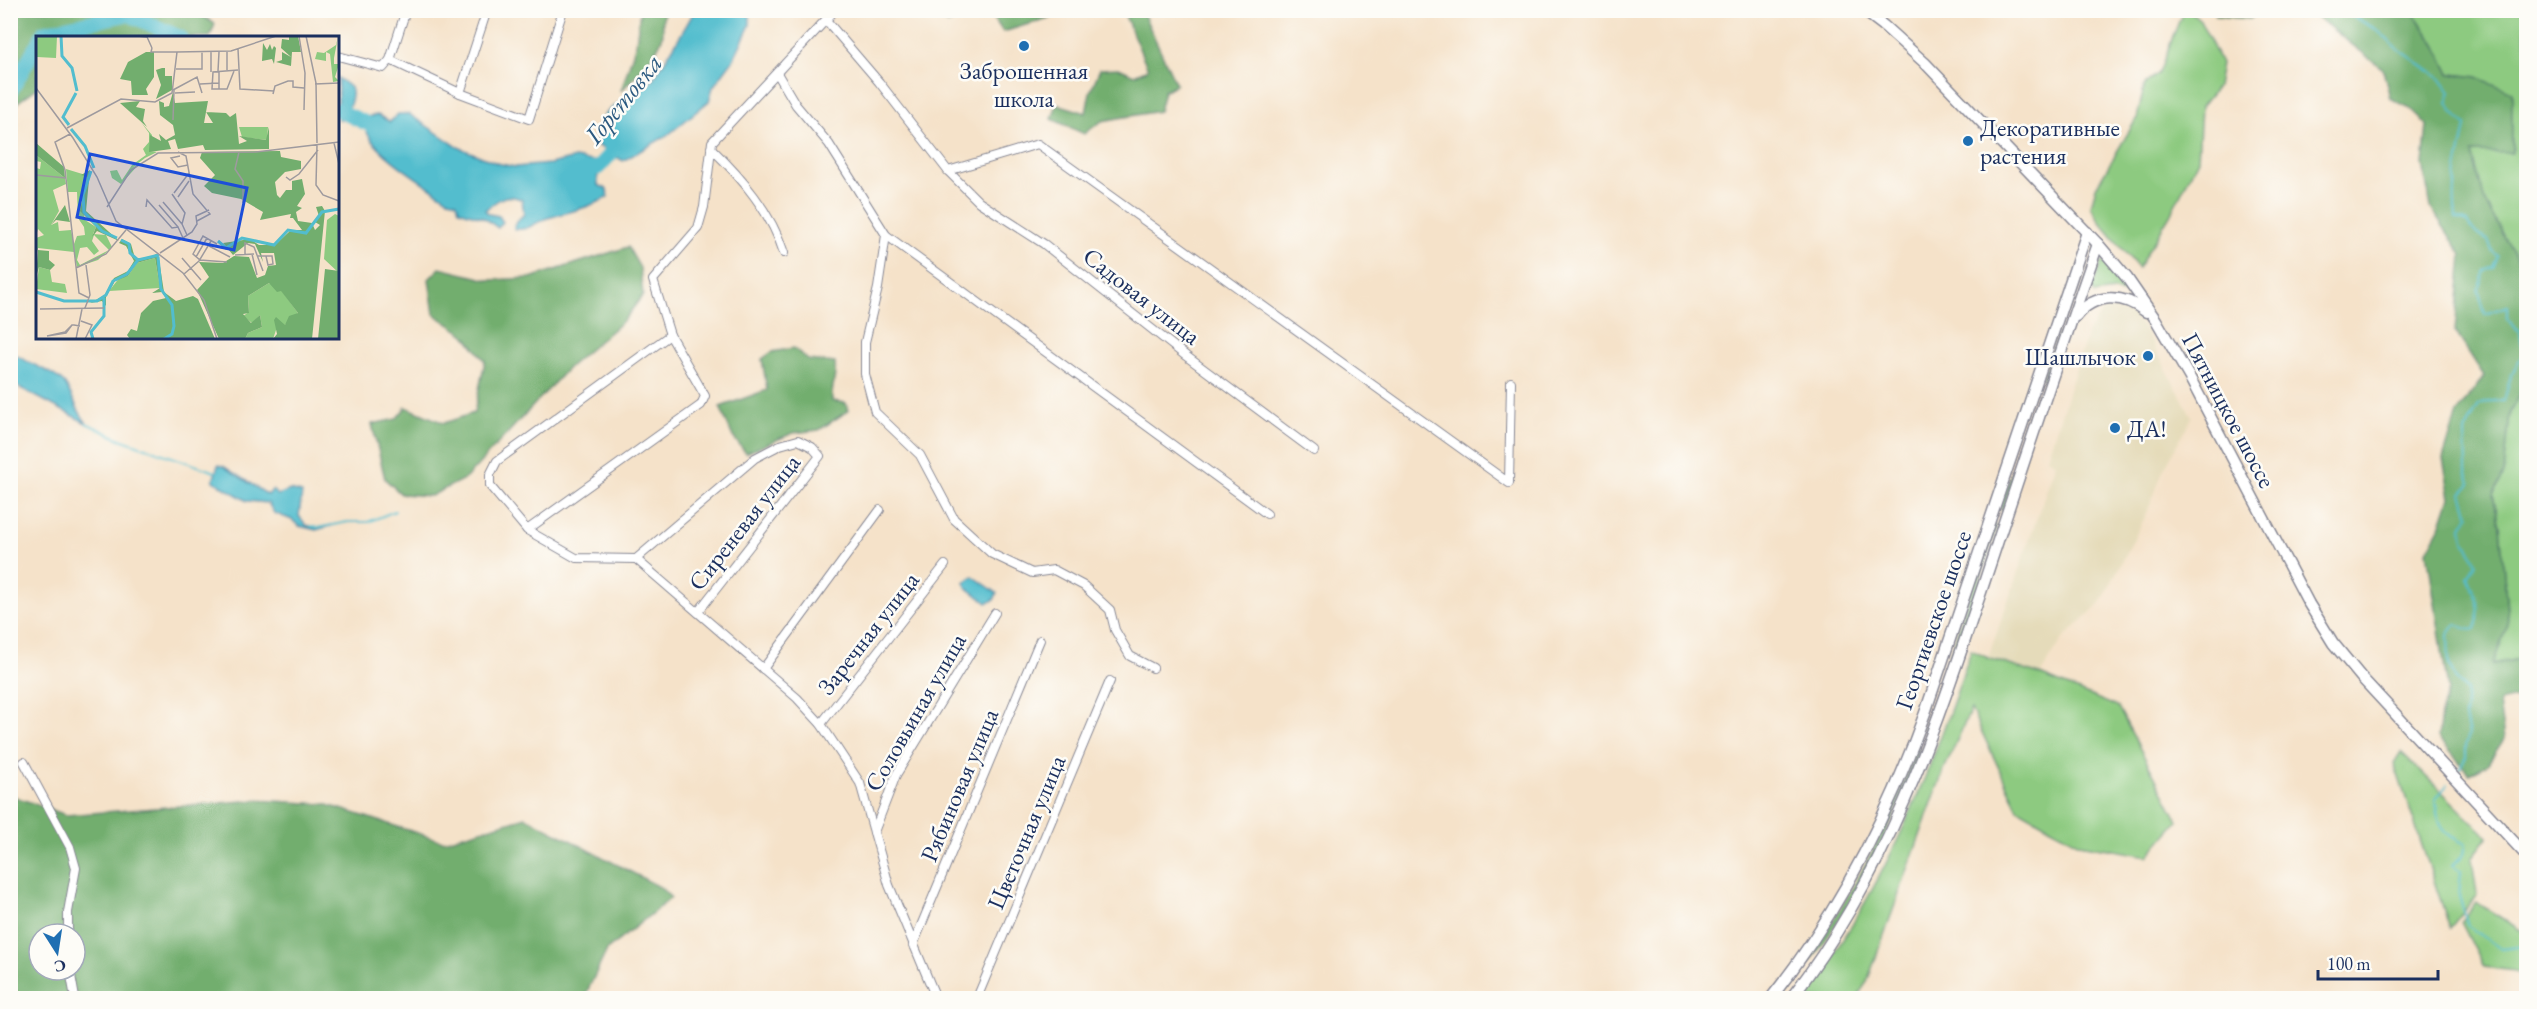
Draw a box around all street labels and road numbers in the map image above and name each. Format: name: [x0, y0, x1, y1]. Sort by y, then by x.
street label: Садовая улица: [1077, 240, 1207, 352]
street label: Пятницкое шоссе: [2175, 327, 2283, 493]
street label: Сиреневая улица: [681, 447, 807, 596]
street label: Георгиевское шоссе: [1888, 526, 1978, 714]
street label: Заречная улица: [810, 565, 926, 701]
street label: Соловьиная улица: [857, 627, 973, 797]
street label: Рябиновая улица: [913, 703, 1005, 866]
street label: Цветочная улица: [980, 750, 1073, 914]

